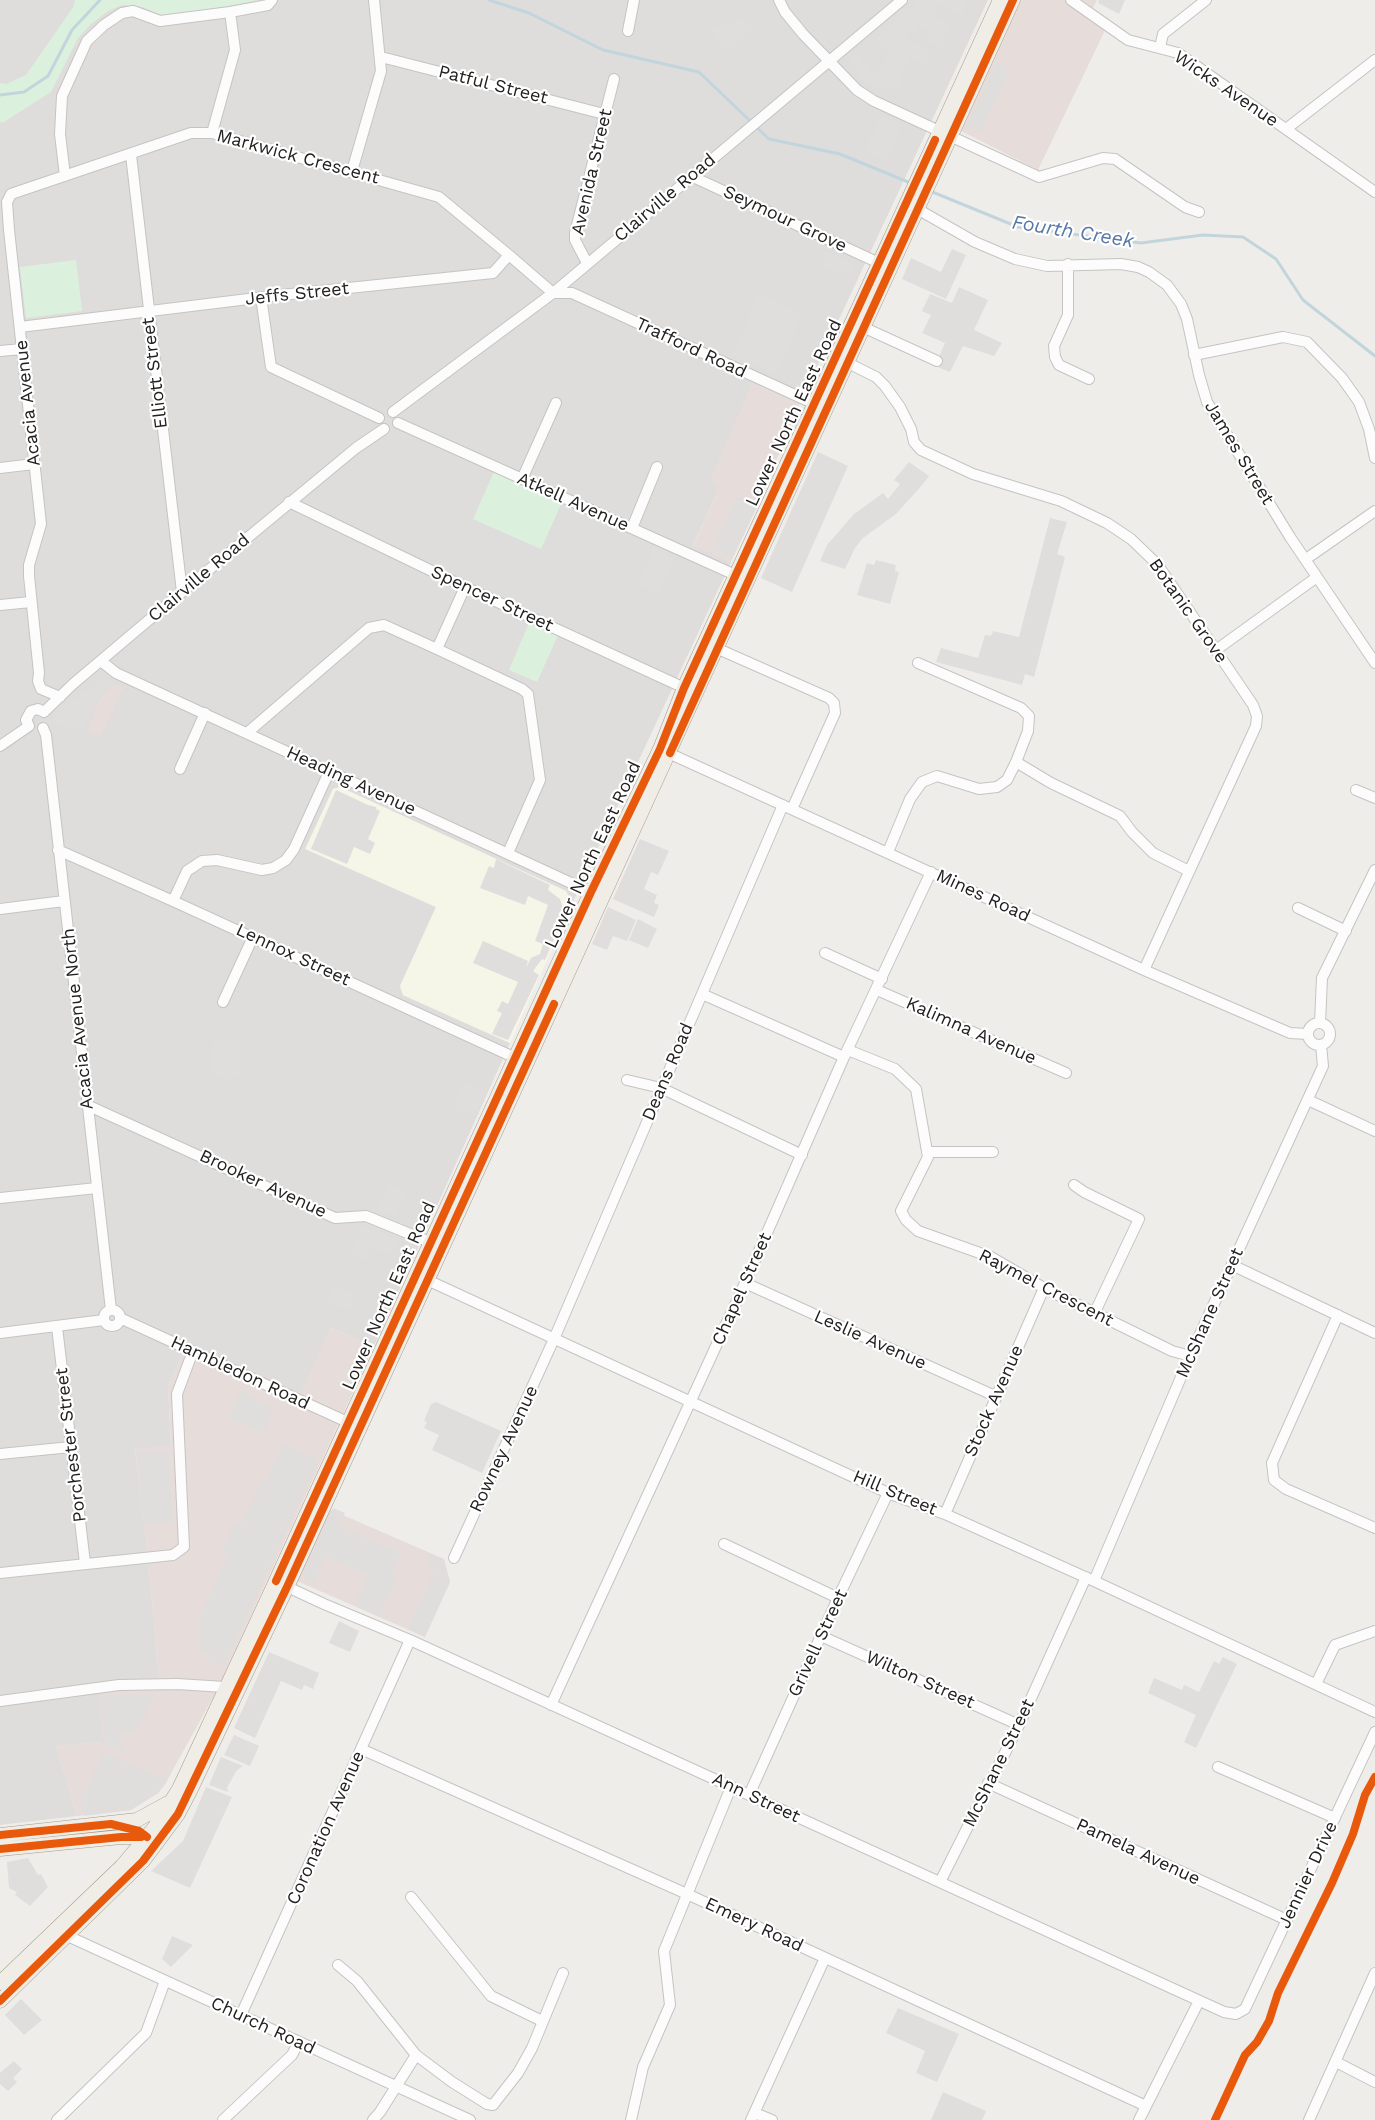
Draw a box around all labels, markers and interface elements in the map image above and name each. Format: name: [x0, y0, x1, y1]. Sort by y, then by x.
street label: Wicks Avenue: [1170, 46, 1282, 132]
street label: Patful Street: [436, 61, 550, 109]
street label: Avenida Street: [567, 107, 617, 237]
street label: Markwick Crescent: [214, 125, 382, 189]
street label: Clairville Road: [610, 149, 720, 247]
street label: Seymour Grove: [720, 181, 850, 257]
water label: Fourth Creek: [1010, 211, 1136, 253]
street label: Jeffs Street: [244, 278, 350, 310]
street label: Trafford Road: [632, 313, 750, 383]
street label: Elliott Street: [137, 316, 173, 430]
street label: Lower North East Road: [741, 316, 847, 510]
street label: Acacia Avenue: [11, 339, 45, 467]
street label: James Street: [1200, 397, 1278, 509]
street label: Atkell Avenue: [514, 468, 632, 536]
street label: Clairville Road: [144, 529, 254, 627]
street label: Botanic Grove: [1144, 554, 1232, 668]
street label: Spencer Street: [427, 561, 557, 637]
street label: Heading Avenue: [283, 742, 419, 820]
street label: Lower North East Road: [540, 758, 646, 952]
street label: Mines Road: [933, 865, 1033, 927]
street label: Lennox Street: [232, 919, 354, 991]
street label: Acacia Avenue North: [58, 927, 98, 1111]
street label: Kalimna Avenue: [903, 993, 1039, 1069]
street label: Deans Road: [638, 1020, 698, 1124]
street label: Brooker Avenue: [196, 1145, 330, 1223]
street label: Lower North East Road: [338, 1198, 440, 1394]
street label: Chapel Street: [707, 1229, 777, 1349]
street label: Raymel Crescent: [975, 1245, 1117, 1331]
street label: McShane Street: [1172, 1245, 1248, 1381]
street label: Leslie Avenue: [810, 1306, 930, 1374]
street label: Hambledon Road: [167, 1331, 313, 1415]
street label: Stock Avenue: [960, 1342, 1028, 1460]
street label: Porchester Street: [51, 1367, 91, 1523]
street label: Rowney Avenue: [465, 1382, 543, 1516]
street label: Hill Street: [850, 1466, 940, 1520]
street label: Grivell Street: [784, 1586, 852, 1700]
street label: Wilton Street: [862, 1646, 978, 1714]
street label: McShane Street: [959, 1695, 1039, 1831]
street label: Coronation Avenue: [282, 1748, 370, 1908]
street label: Ann Street: [709, 1768, 803, 1828]
street label: Pamela Avenue: [1073, 1814, 1203, 1890]
street label: Jennier Drive: [1274, 1818, 1342, 1932]
street label: Emery Road: [702, 1893, 806, 1957]
street label: Church Road: [207, 1992, 319, 2060]

